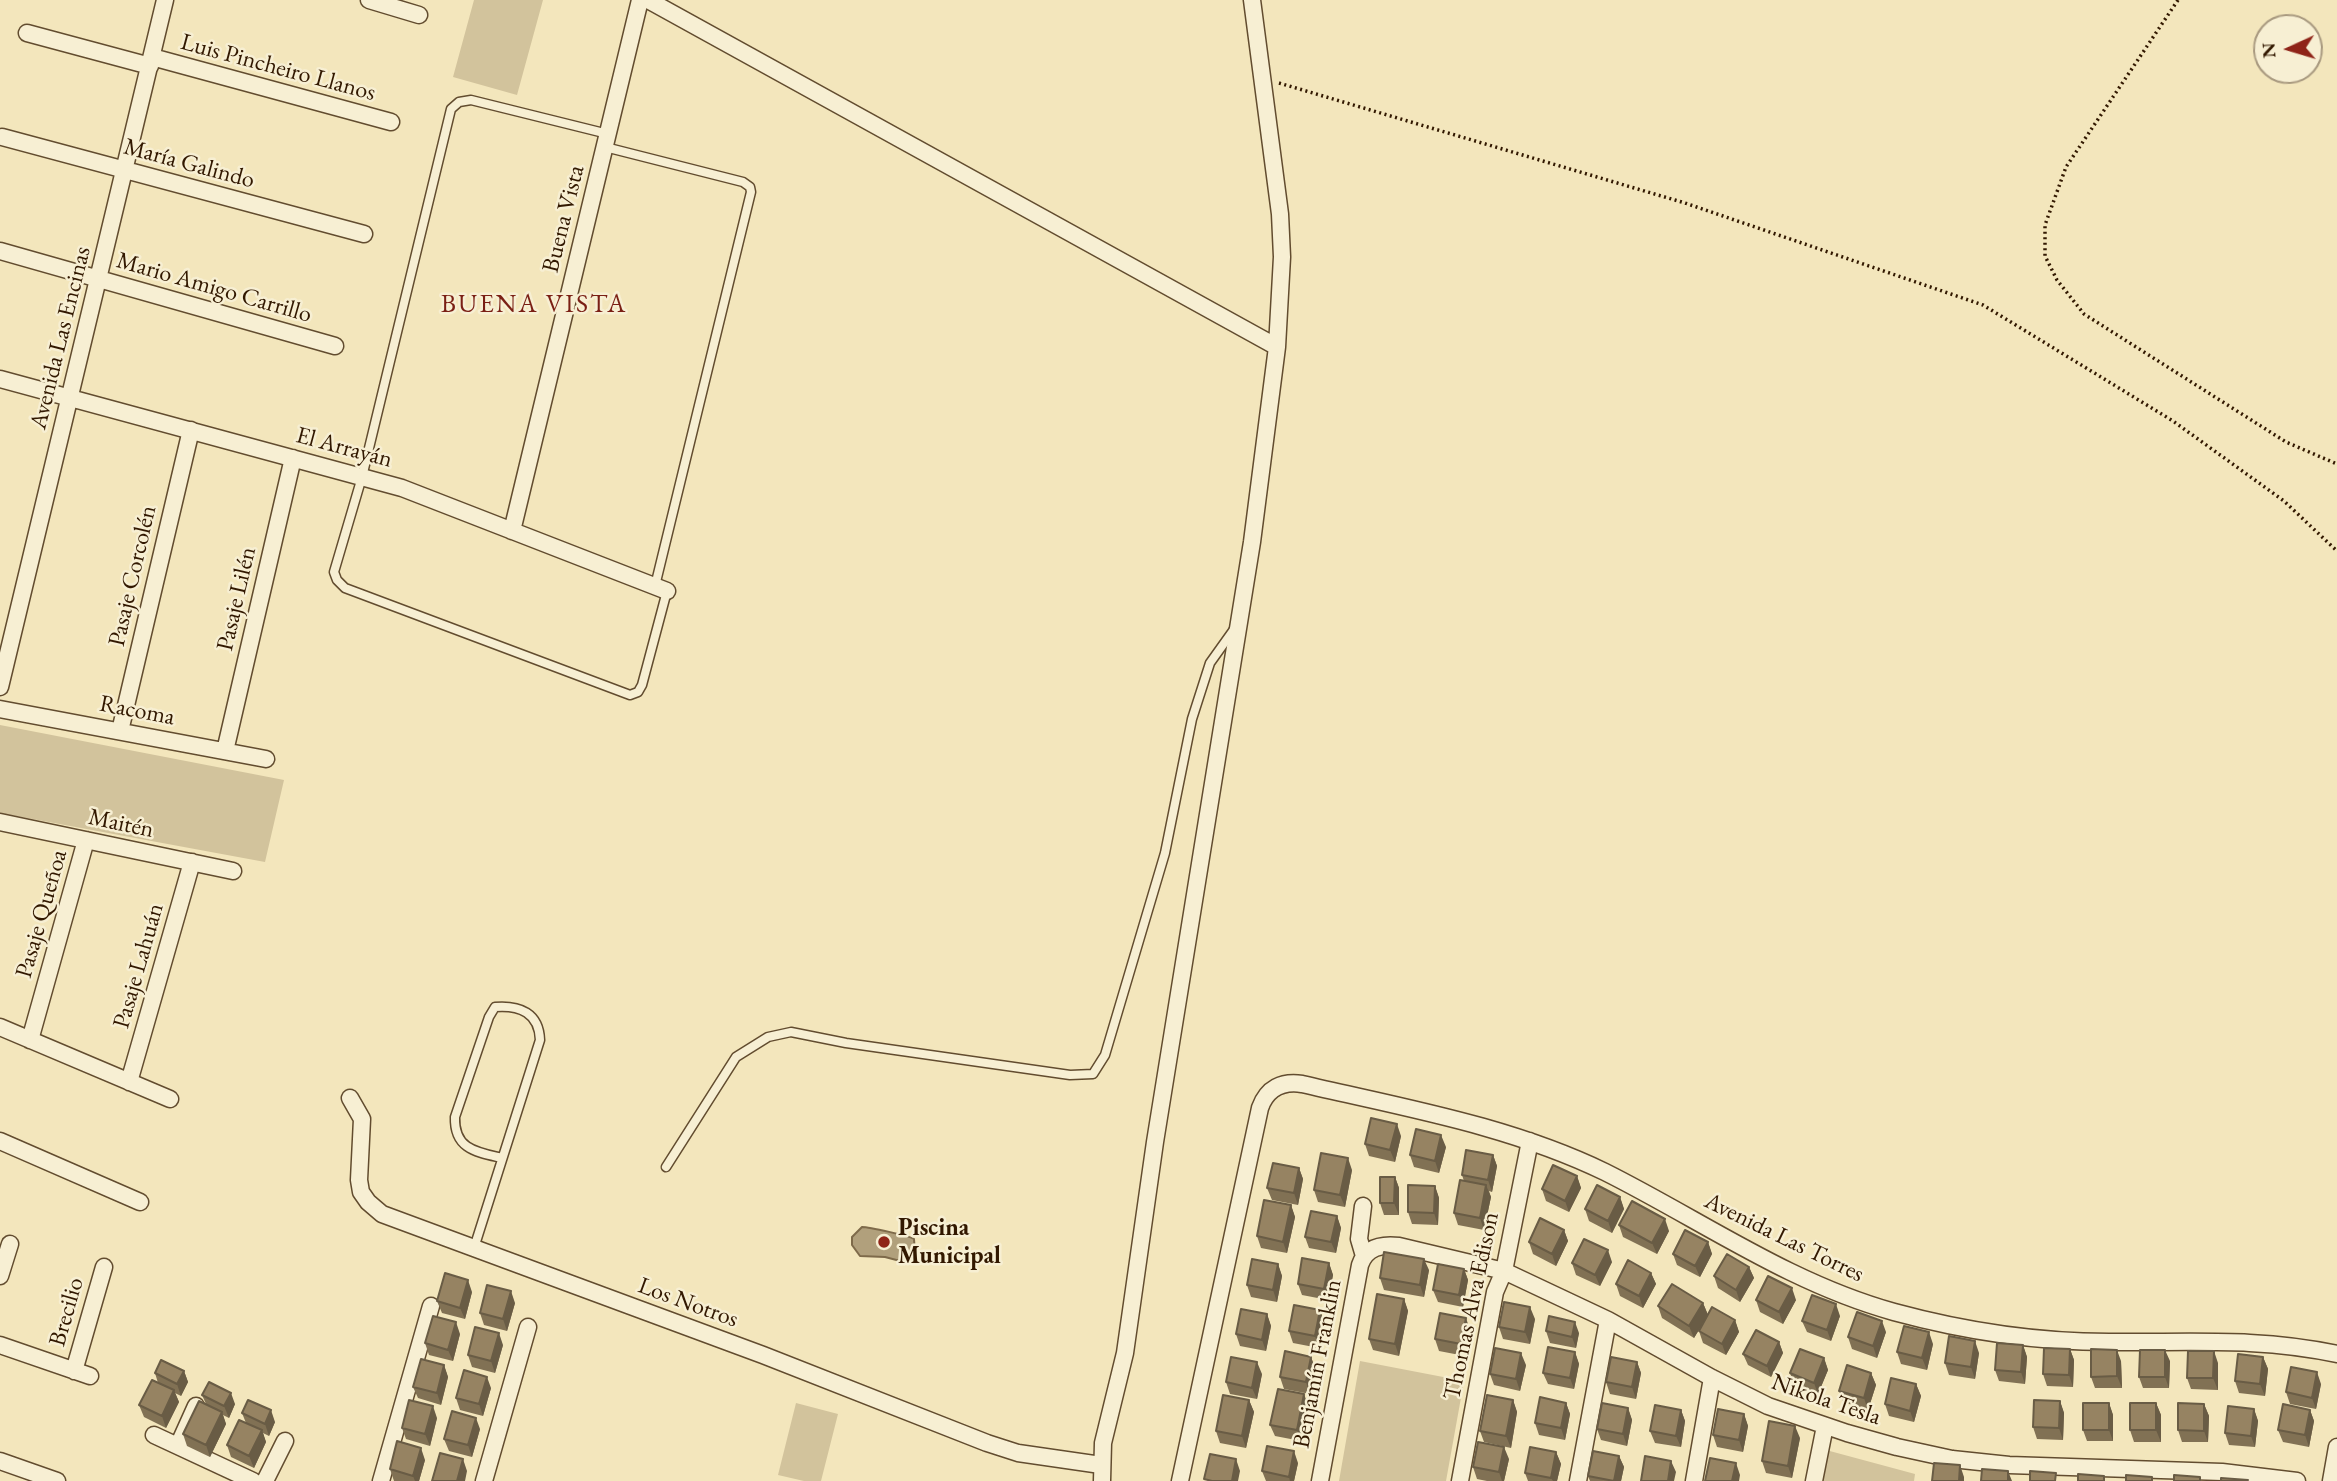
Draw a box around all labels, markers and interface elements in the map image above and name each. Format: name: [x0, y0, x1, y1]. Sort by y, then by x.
north arrow: [2253, 14, 2323, 84]
street label: Luis Pincheiro Llanos: [177, 28, 379, 108]
text: N: [2256, 42, 2282, 59]
street label: María Galindo: [120, 133, 258, 195]
street label: Buena Vista: [537, 162, 591, 276]
street label: Avenida Las Encinas: [24, 244, 98, 432]
street label: Mario Amigo Carrillo: [113, 246, 315, 330]
district label: BUENA VISTA: [442, 289, 626, 321]
street label: El Arrayán: [293, 421, 395, 475]
street label: Pasaje Corcolén: [103, 503, 163, 649]
street label: Pasaje Lilén: [211, 544, 263, 654]
street label: Racoma: [97, 690, 177, 732]
street label: Maitén: [86, 803, 156, 845]
street label: Pasaje Queñoa: [10, 846, 74, 982]
street label: Pasaje Lahuán: [107, 900, 171, 1032]
street label: Avenida Las Torres: [1699, 1187, 1869, 1289]
street label: Thomas Alva Edison: [1438, 1209, 1506, 1403]
place label: Piscina Municipal: [898, 1214, 1001, 1270]
marker: Piscina Municipal: [876, 1234, 892, 1250]
street label: Los Notros: [634, 1272, 742, 1334]
street label: Brecilio: [43, 1274, 91, 1350]
street label: Benjamín Franklin: [1288, 1277, 1348, 1451]
street label: Nikola Tesla: [1768, 1368, 1884, 1432]

